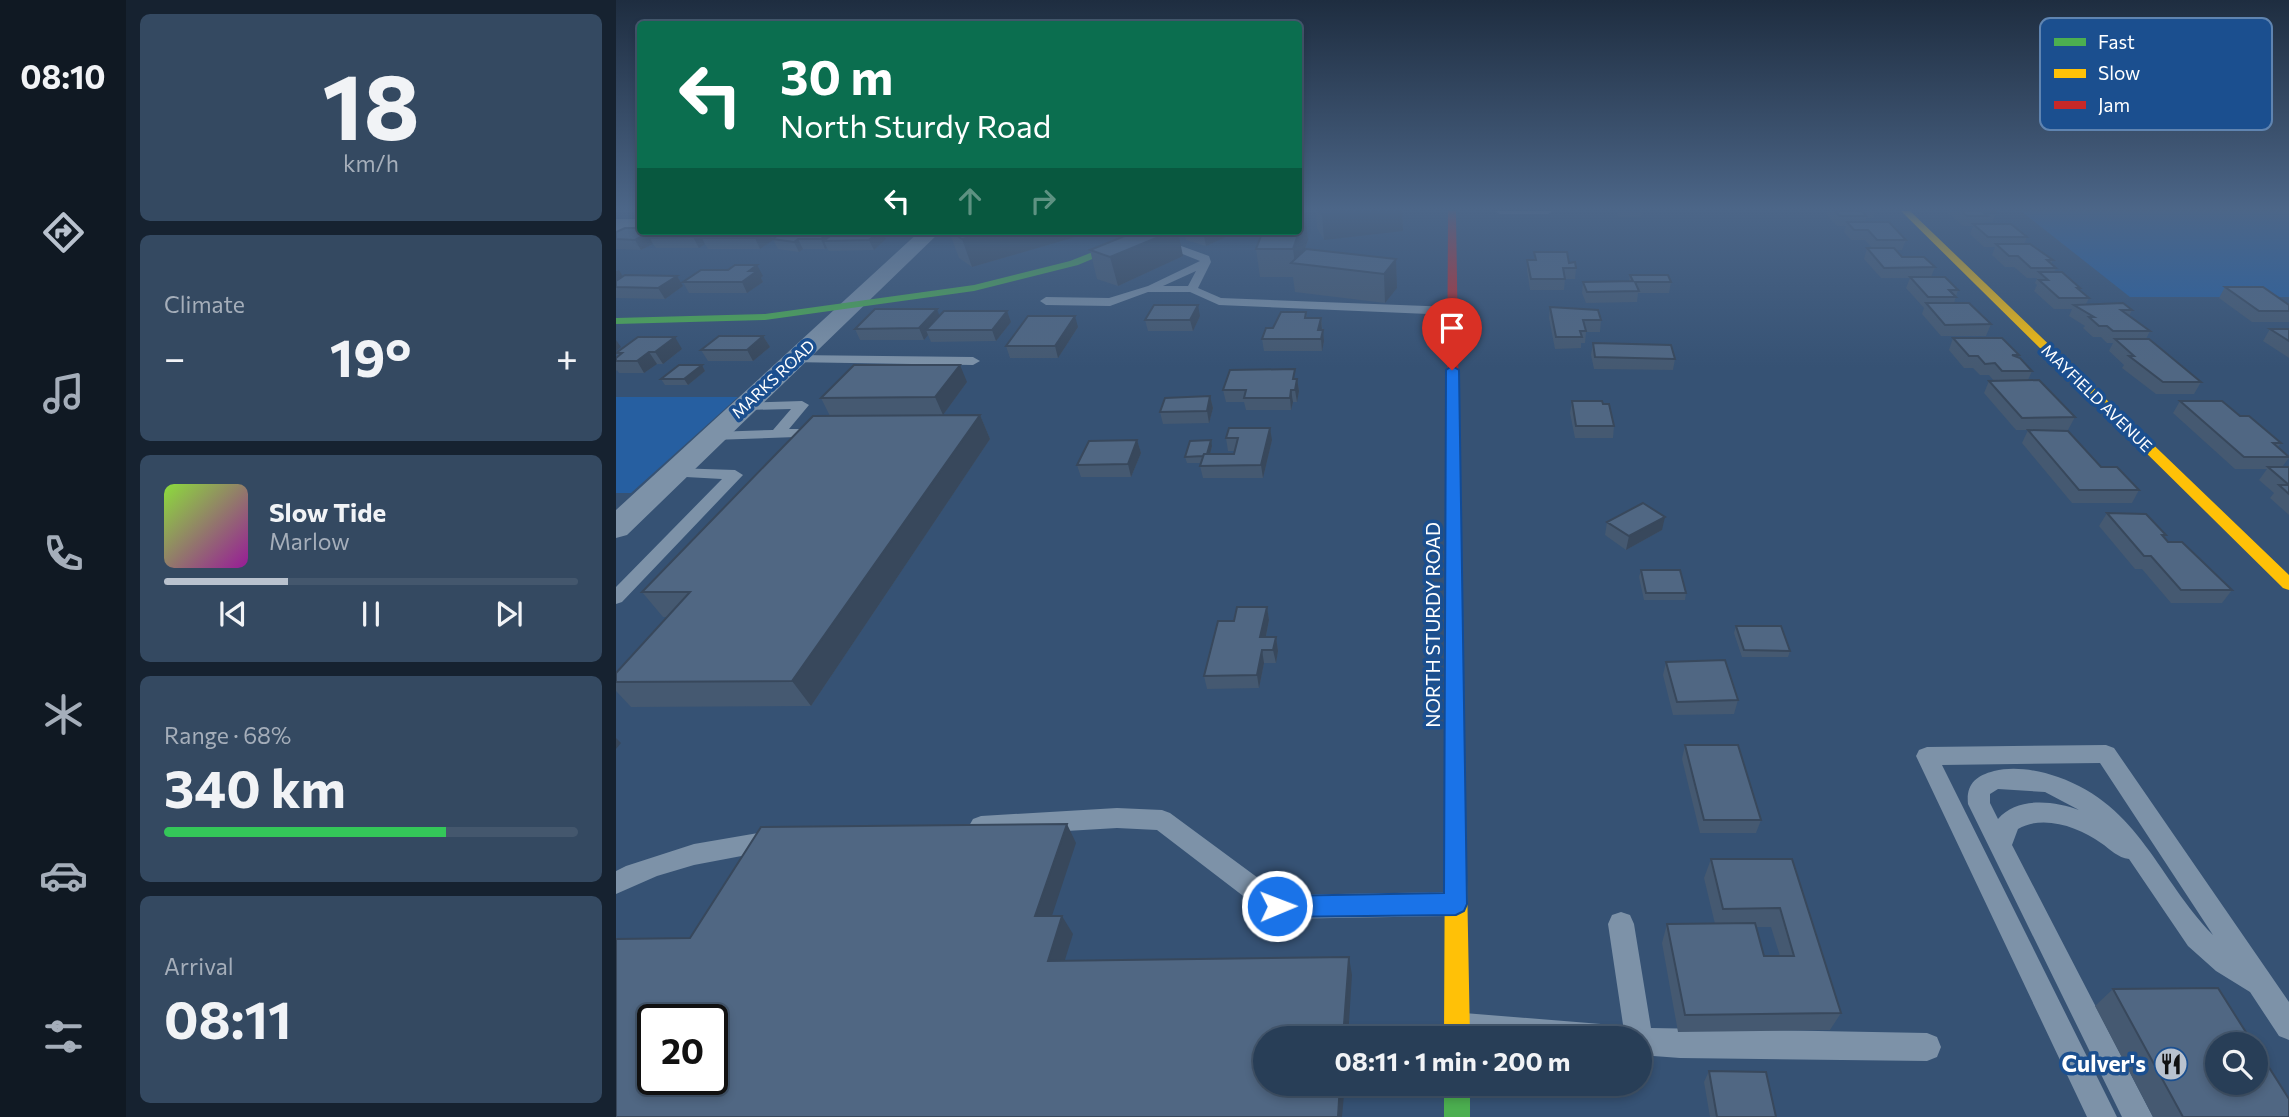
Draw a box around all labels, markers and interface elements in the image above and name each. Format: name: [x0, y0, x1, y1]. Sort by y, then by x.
legend: [2040, 18, 2272, 130]
text: Fast: [2098, 30, 2135, 53]
text: 30 m: [780, 45, 893, 105]
text: 18: [322, 47, 420, 159]
icon: left: [665, 49, 756, 140]
text: 08:10: [20, 56, 106, 96]
text: Slow: [2098, 61, 2140, 84]
text: Jam: [2098, 93, 2130, 116]
text: North Sturdy Road: [780, 105, 1051, 145]
text: km/h: [343, 149, 399, 177]
icon: left: [878, 182, 916, 220]
icon: ahead: [951, 182, 989, 220]
icon: right: [1024, 182, 1062, 220]
icon: directions: [39, 208, 88, 257]
text: Climate: [164, 290, 245, 318]
pin: [1422, 298, 1482, 370]
icon: arrive: [1433, 309, 1471, 347]
text: 19°: [330, 324, 411, 388]
text: −: [164, 333, 186, 380]
text: +: [556, 333, 578, 380]
street label: MARKS ROAD: [727, 335, 818, 422]
street label: MAYFIELD AVENUE: [2038, 340, 2157, 455]
icon: music: [39, 369, 88, 418]
text: Slow Tide: [269, 496, 386, 527]
street label: NORTH STURDY ROAD: [1421, 522, 1444, 728]
text: Marlow: [269, 527, 350, 555]
icon: phone: [39, 529, 88, 578]
icon: previous: [214, 595, 252, 633]
icon: pause: [352, 595, 390, 633]
icon: next: [490, 595, 528, 633]
icon: climate: [39, 690, 88, 739]
text: Range · 68%: [164, 721, 291, 749]
text: 340 km: [164, 755, 346, 819]
icon: car: [39, 851, 88, 900]
position arrow: [1240, 869, 1314, 943]
text: Arrival: [164, 952, 234, 980]
text: 08:11: [164, 986, 292, 1050]
speed limit sign: 20: [637, 1004, 728, 1095]
icon: filters: [39, 1012, 88, 1061]
map controls: [2205, 1032, 2268, 1095]
button: search: [2205, 1032, 2268, 1095]
text: 08:11 · 1 min · 200 m: [1335, 1045, 1570, 1076]
restaurant icon: Culver's: [2152, 1045, 2190, 1083]
place label: Culver's: [2061, 1049, 2146, 1077]

